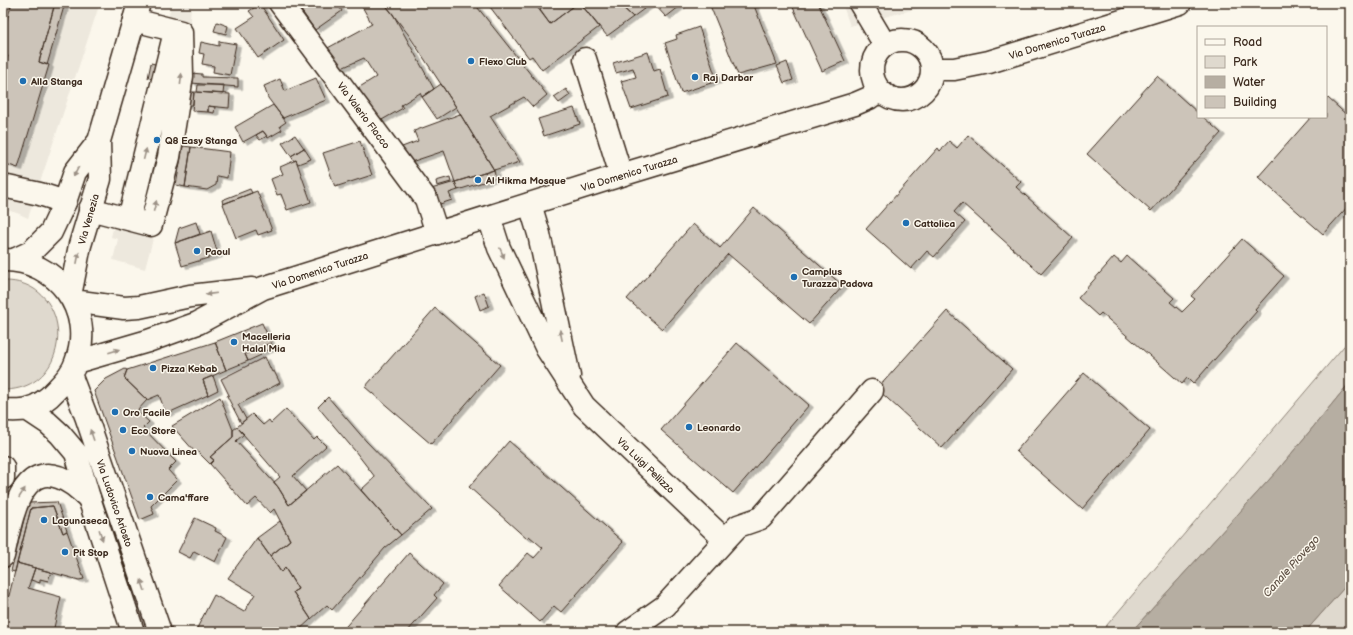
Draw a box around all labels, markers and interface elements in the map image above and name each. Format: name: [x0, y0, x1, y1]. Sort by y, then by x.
street label: Via Domenico Turazza: [1008, 21, 1107, 62]
legend: [1197, 26, 1327, 118]
text: Road: [1233, 35, 1262, 50]
text: Park: [1233, 55, 1257, 70]
marker: Flexo Club: [466, 56, 476, 66]
place label: Flexo Club: [479, 56, 527, 68]
marker: Raj Darbar: [690, 72, 700, 82]
place label: Raj Darbar: [703, 72, 754, 84]
one-way arrow: [178, 73, 184, 85]
text: Water: [1233, 75, 1265, 90]
marker: Alla Stanga: [18, 76, 28, 86]
place label: Alla Stanga: [30, 76, 83, 88]
street label: Via Valerio Flacco: [334, 80, 392, 151]
text: Building: [1233, 95, 1277, 110]
marker: Q8 Easy Stanga: [152, 135, 162, 145]
place label: Q8 Easy Stanga: [165, 135, 237, 147]
one-way arrow: [142, 148, 148, 160]
street label: Via Domenico Turazza: [580, 153, 679, 194]
one-way arrow: [73, 166, 79, 178]
marker: Al Hikma Mosque: [473, 175, 483, 185]
place label: Al Hikma Mosque: [485, 175, 566, 187]
street label: Via Venezia: [76, 192, 102, 246]
one-way arrow: [153, 200, 159, 213]
marker: Cattolica: [901, 218, 911, 228]
place label: Cattolica: [914, 218, 956, 230]
marker: Paoul: [192, 246, 202, 256]
place label: Paoul: [205, 246, 230, 258]
one-way arrow: [499, 248, 505, 260]
street label: Via Domenico Turazza: [271, 250, 370, 292]
one-way arrow: [75, 252, 81, 264]
place label: Camplus Turazza Padova: [802, 266, 873, 290]
marker: Camplus Turazza Padova: [789, 272, 799, 282]
one-way arrow: [205, 291, 217, 297]
one-way arrow: [557, 329, 563, 341]
place label: Macelleria Halal Mia: [242, 331, 291, 355]
marker: Macelleria Halal Mia: [229, 337, 239, 347]
one-way arrow: [108, 348, 120, 354]
marker: Pizza Kebab: [148, 363, 158, 373]
place label: Pizza Kebab: [161, 363, 217, 375]
marker: Oro Facile: [110, 407, 120, 417]
place label: Oro Facile: [123, 407, 170, 419]
marker: Leonardo: [684, 422, 694, 432]
place label: Leonardo: [697, 422, 741, 434]
marker: Eco Store: [118, 425, 128, 435]
place label: Eco Store: [131, 425, 176, 437]
one-way arrow: [89, 429, 95, 441]
street label: Via Luigi Pellizzo: [614, 435, 677, 496]
marker: Nuova Linea: [127, 446, 137, 456]
place label: Nuova Linea: [140, 446, 197, 458]
street label: Via Ludovico Ariosto: [93, 458, 135, 549]
one-way arrow: [19, 487, 26, 499]
marker: Cama'ffare: [145, 492, 155, 502]
place label: Cama'ffare: [158, 492, 209, 504]
marker: Lagunaseca: [39, 515, 49, 525]
place label: Lagunaseca: [52, 515, 108, 527]
one-way arrow: [98, 529, 104, 541]
water label: Canale Piovego: [1260, 532, 1323, 600]
marker: Pit Stop: [60, 547, 70, 557]
place label: Pit Stop: [73, 547, 109, 559]
one-way arrow: [140, 578, 146, 590]

